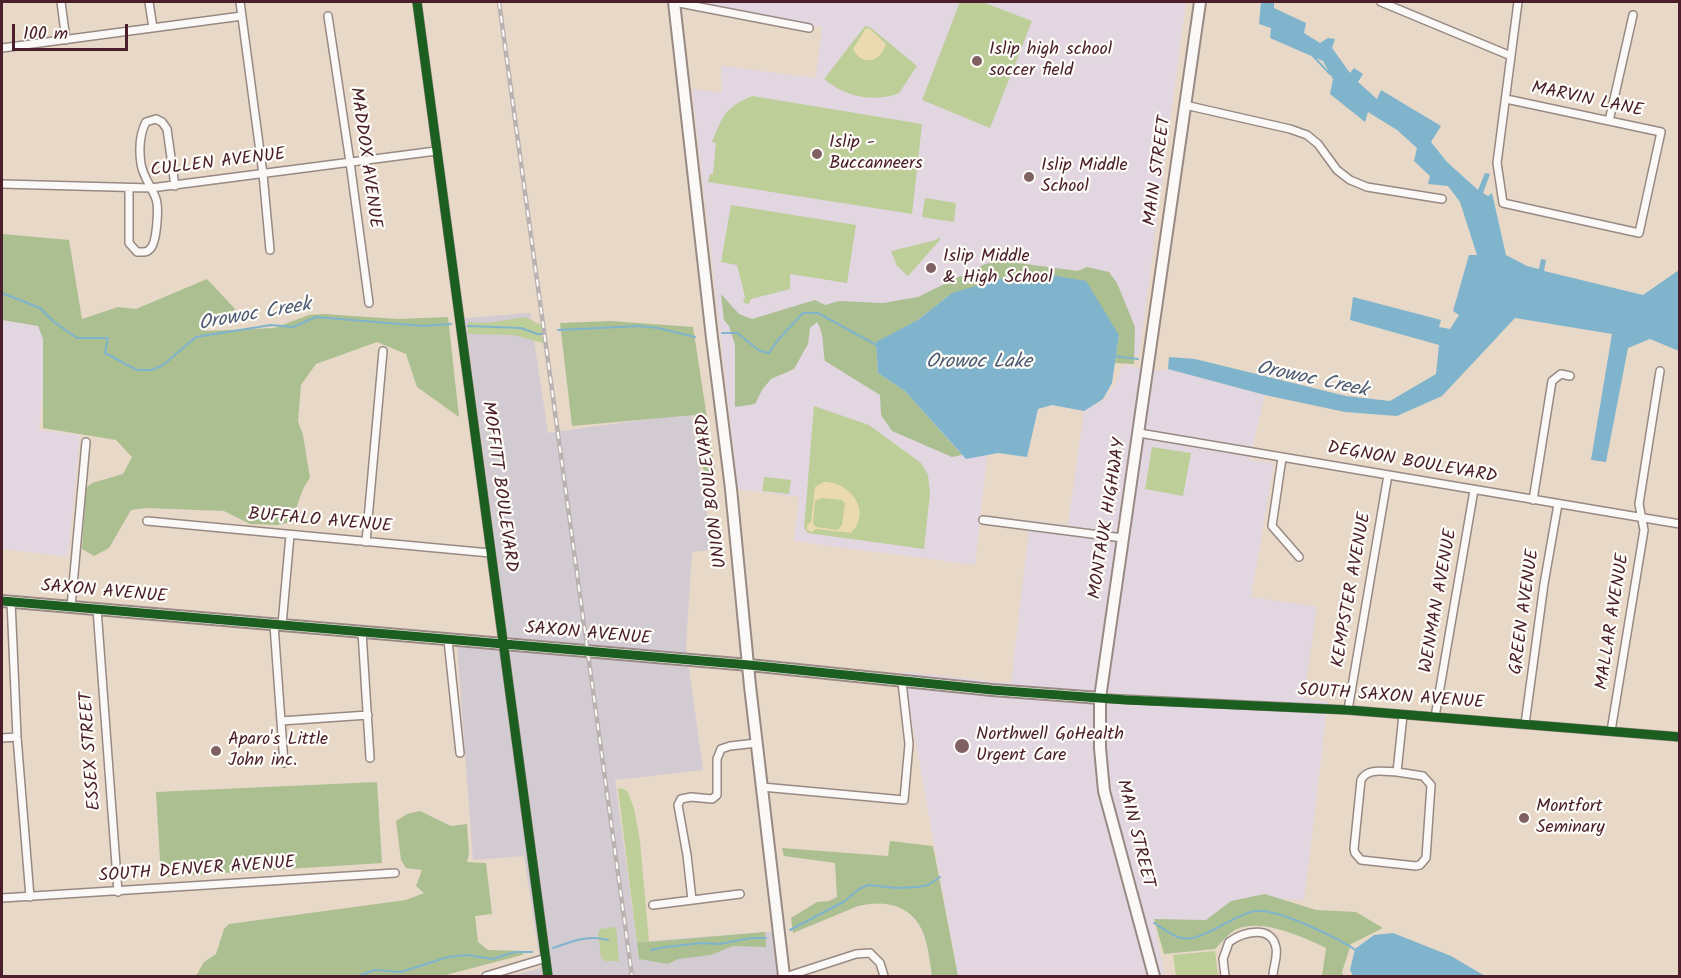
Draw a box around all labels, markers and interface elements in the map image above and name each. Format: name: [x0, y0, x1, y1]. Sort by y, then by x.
scale bar: [15, 12, 130, 50]
text: 100 m: [23, 20, 68, 49]
place label: Islip high school soccer field: [989, 40, 1112, 82]
marker: Islip high school soccer field: [970, 54, 984, 68]
street label: MARVIN LANE: [1529, 79, 1645, 123]
street label: MADDOX AVENUE: [343, 86, 385, 230]
street label: MAIN STREET: [1141, 115, 1177, 227]
place label: Islip - Buccanneers: [829, 133, 923, 176]
street label: CULLEN AVENUE: [149, 145, 287, 183]
marker: Islip - Buccanneers: [810, 147, 824, 161]
place label: Islip Middle School: [1041, 156, 1128, 198]
marker: Islip Middle School: [1022, 170, 1036, 184]
place label: Islip Middle & High School: [943, 247, 1053, 290]
marker: Islip Middle & High School: [924, 261, 938, 275]
water label: Orowoc Creek: [197, 294, 313, 338]
water label: Orowoc Lake: [926, 352, 1032, 376]
water label: Orowoc Creek: [1254, 357, 1370, 405]
street label: MOFFITT BOULEVARD: [475, 400, 521, 574]
street label: UNION BOULEVARD: [693, 413, 733, 569]
street label: MONTAUK HIGHWAY: [1086, 437, 1132, 601]
street label: DEGNON BOULEVARD: [1325, 438, 1499, 490]
street label: BUFFALO AVENUE: [247, 505, 393, 539]
street label: KEMPSTER AVENUE: [1329, 511, 1377, 669]
street label: WENMAN AVENUE: [1417, 527, 1463, 675]
street label: GREEN AVENUE: [1507, 548, 1545, 676]
street label: MALLAR AVENUE: [1593, 552, 1635, 692]
street label: SAXON AVENUE: [40, 577, 168, 609]
street label: SAXON AVENUE: [524, 619, 652, 651]
street label: SOUTH SAXON AVENUE: [1297, 681, 1485, 715]
street label: ESSEX STREET: [77, 691, 107, 811]
place label: Northwell GoHealth Urgent Care: [976, 725, 1124, 768]
place label: Aparo's Little John inc.: [228, 730, 328, 772]
marker: Northwell GoHealth Urgent Care: [953, 737, 971, 755]
marker: Aparo's Little John inc.: [209, 744, 223, 758]
street label: MAIN STREET: [1110, 778, 1158, 890]
place label: Montfort Seminary: [1536, 797, 1605, 840]
marker: Montfort Seminary: [1517, 811, 1531, 825]
street label: SOUTH DENVER AVENUE: [98, 853, 296, 889]

